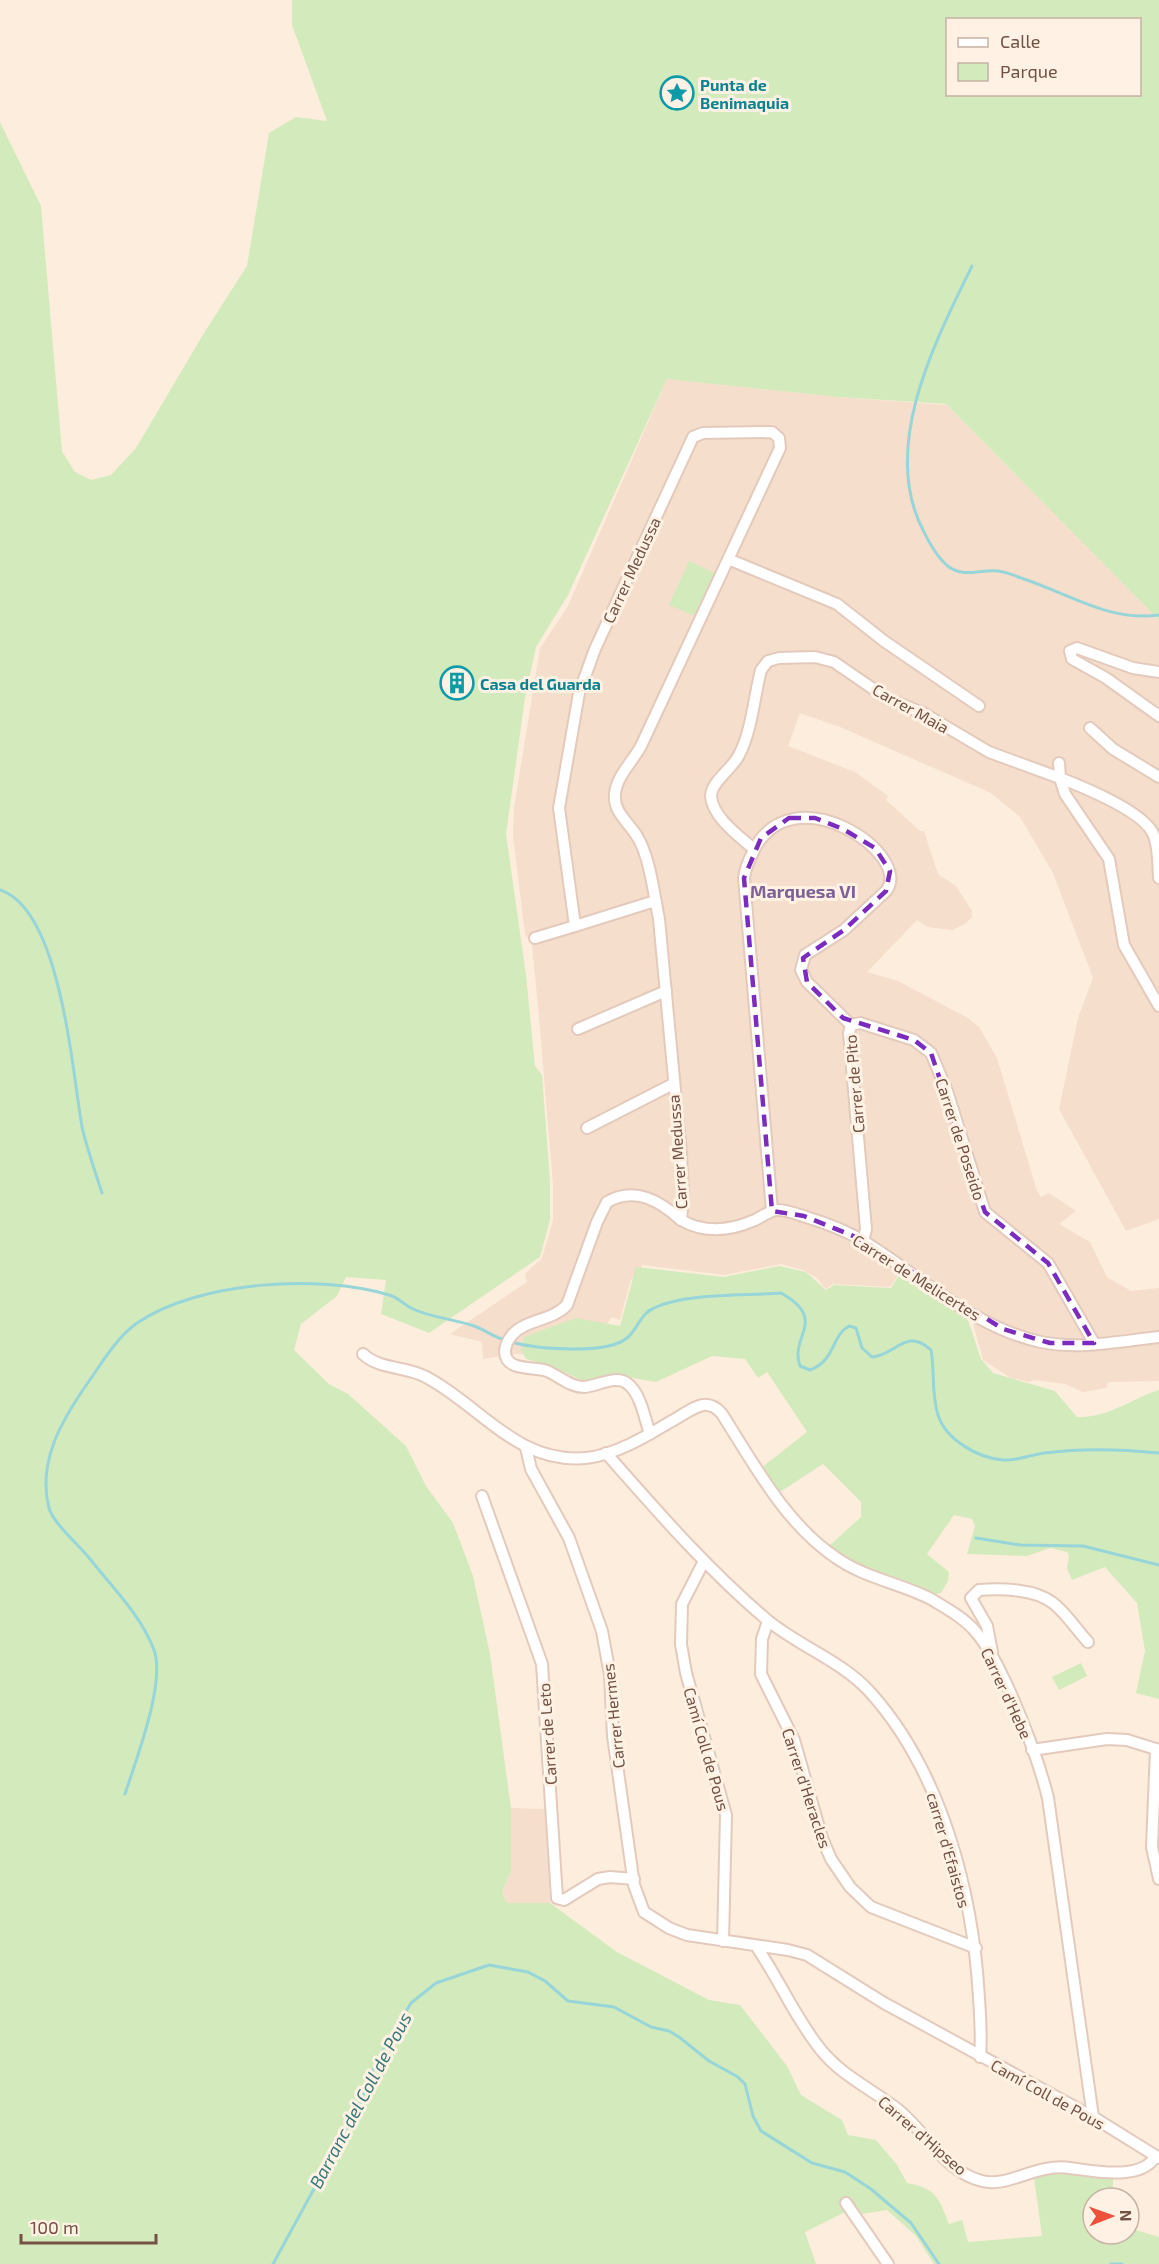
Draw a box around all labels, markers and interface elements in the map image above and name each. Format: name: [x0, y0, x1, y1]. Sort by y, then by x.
legend: [946, 18, 1141, 96]
text: Calle: [1000, 30, 1041, 52]
text: Parque: [1000, 60, 1058, 82]
place icon: Punta de Benimaquia: [659, 75, 695, 111]
place label: Punta de Benimaquia: [700, 75, 789, 112]
street label: Carrer Medussa: [598, 514, 664, 626]
building icon: Casa del Guarda: [439, 665, 475, 701]
place label: Casa del Guarda: [480, 674, 601, 693]
street label: Carrer Maia: [870, 679, 952, 737]
district label: Marquesa VI: [750, 880, 856, 902]
street label: Carrer de Pito: [840, 1034, 868, 1134]
street label: Carrer de Poseido: [932, 1075, 990, 1203]
street label: Carrer Medussa: [664, 1094, 690, 1210]
street label: Carrer de Melicertes: [850, 1230, 984, 1324]
street label: Carrer d'Hebe: [978, 1644, 1036, 1742]
street label: Carrer Hermes: [598, 1663, 628, 1769]
street label: Carrer de Leto: [534, 1682, 560, 1786]
street label: Camí Coll de Pous: [680, 1685, 734, 1813]
street label: Carrer d'Heracles: [779, 1726, 835, 1850]
street label: carrer d'Efaistos: [923, 1790, 975, 1910]
water label: Barranc del Coll de Pous: [304, 2008, 416, 2192]
street label: Camí Coll de Pous: [988, 2055, 1108, 2133]
street label: Carrer d'Hipseo: [875, 2091, 971, 2179]
north arrow: [1081, 2186, 1141, 2246]
scale bar: [21, 2207, 156, 2245]
text: N: [1117, 2210, 1136, 2222]
text: 100 m: [30, 2216, 79, 2238]

